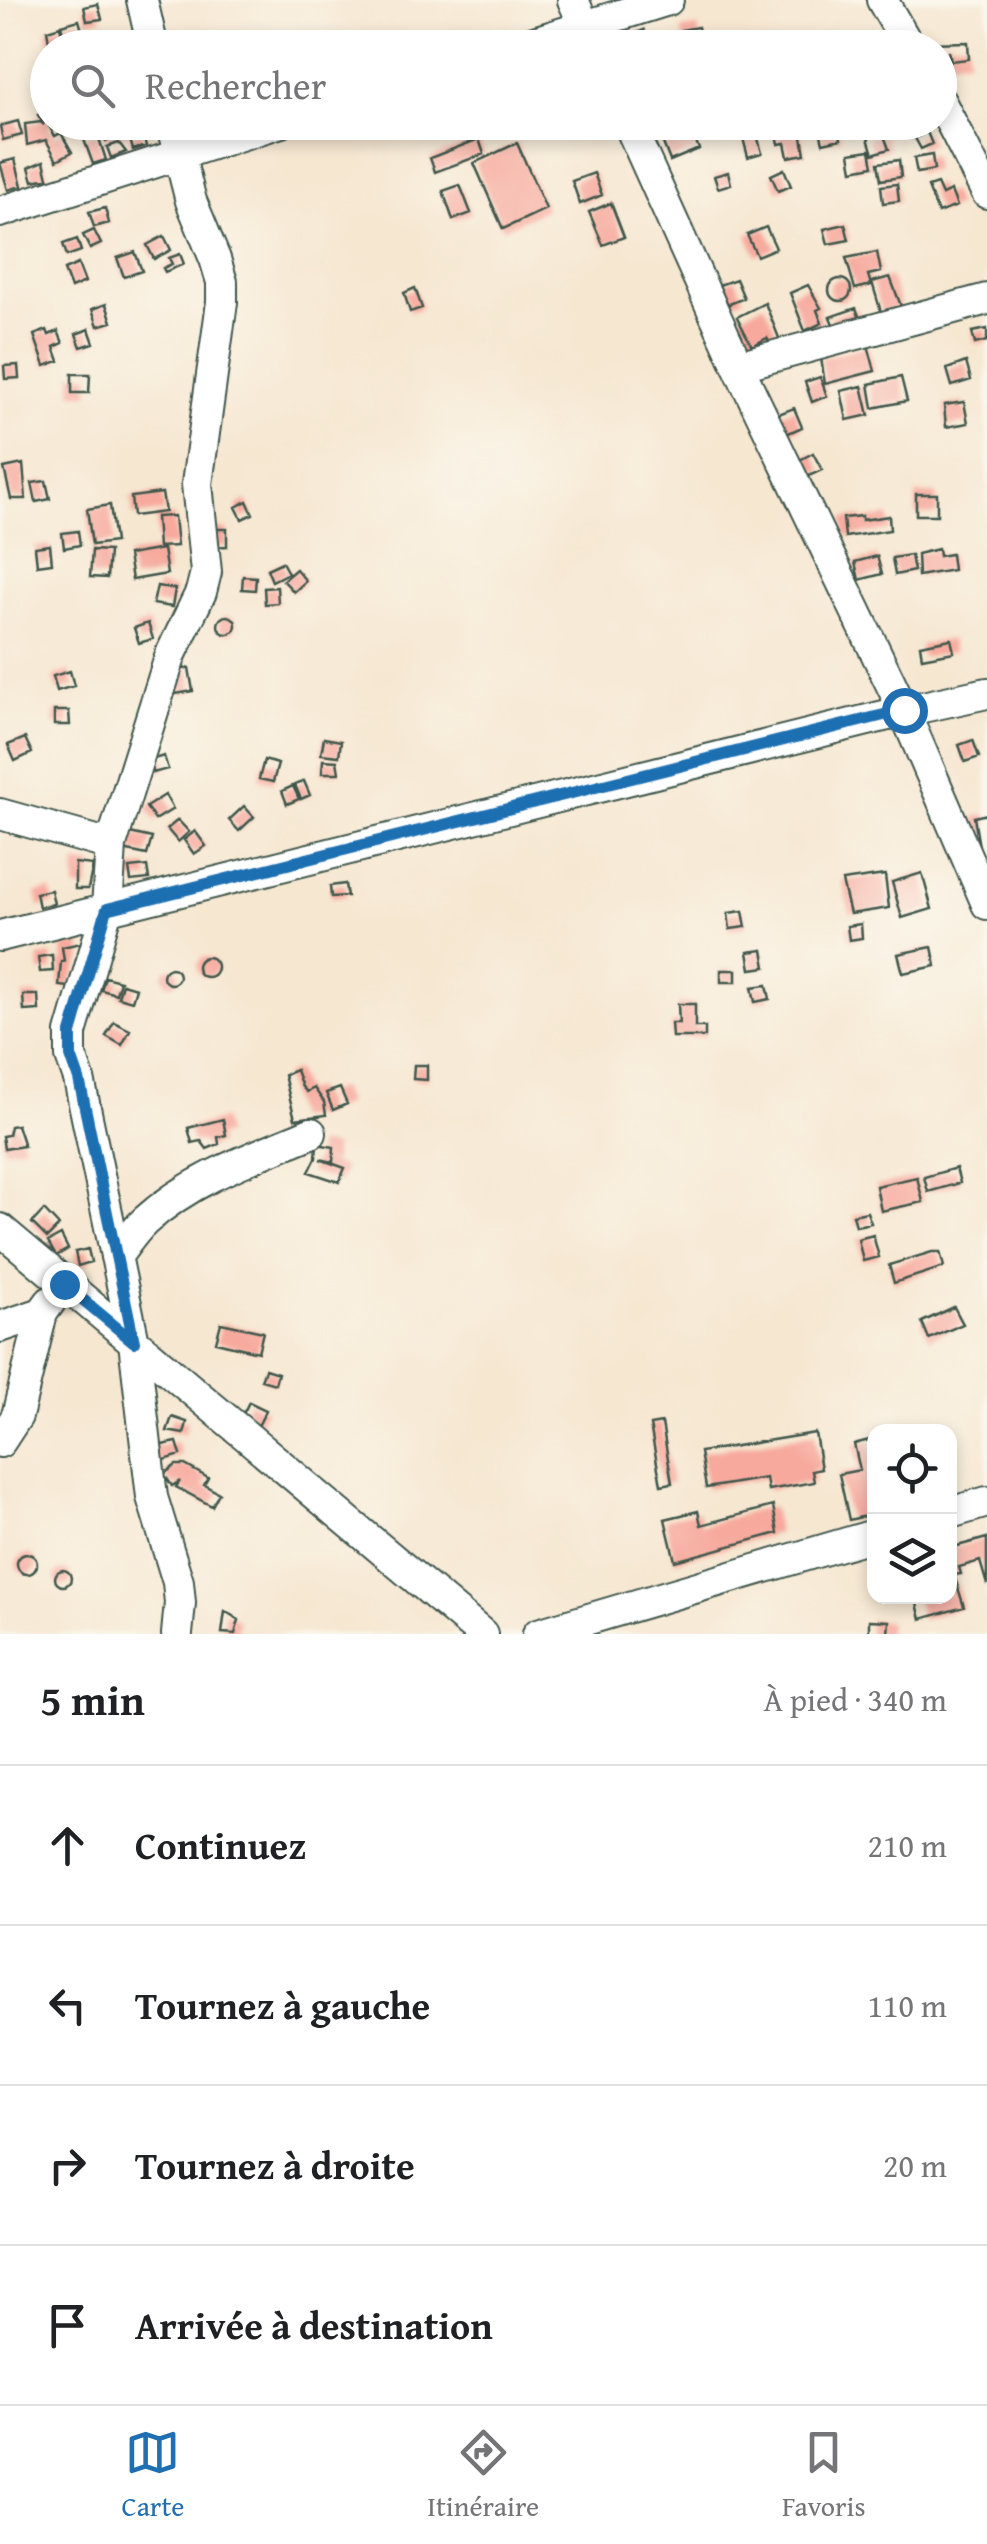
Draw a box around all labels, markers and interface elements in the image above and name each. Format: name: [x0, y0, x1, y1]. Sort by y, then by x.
search box: [30, 30, 957, 140]
text: Rechercher: [145, 57, 326, 113]
icon: search: [65, 58, 120, 113]
route start: [882, 688, 928, 734]
route end: [42, 1262, 88, 1308]
map controls: [867, 1424, 957, 1604]
button: locate: [867, 1424, 957, 1514]
button: layers: [867, 1514, 957, 1604]
text: 5 min: [40, 1669, 145, 1730]
text: À pied · 340 m: [763, 1676, 947, 1723]
text: Continuez: [135, 1817, 306, 1873]
icon: ahead: [40, 1818, 95, 1873]
text: 210 m: [868, 1822, 947, 1869]
text: Tournez à gauche: [135, 1977, 430, 2033]
icon: left: [40, 1978, 95, 2033]
text: 110 m: [868, 1982, 947, 2029]
text: Tournez à droite: [135, 2137, 415, 2193]
icon: right: [40, 2138, 95, 2193]
text: 20 m: [883, 2142, 947, 2189]
text: Arrivée à destination: [135, 2297, 493, 2353]
icon: arrive: [40, 2298, 95, 2353]
tab: Carte: [121, 2425, 184, 2526]
tab: Itinéraire: [427, 2425, 539, 2526]
tab: Favoris: [782, 2425, 866, 2526]

